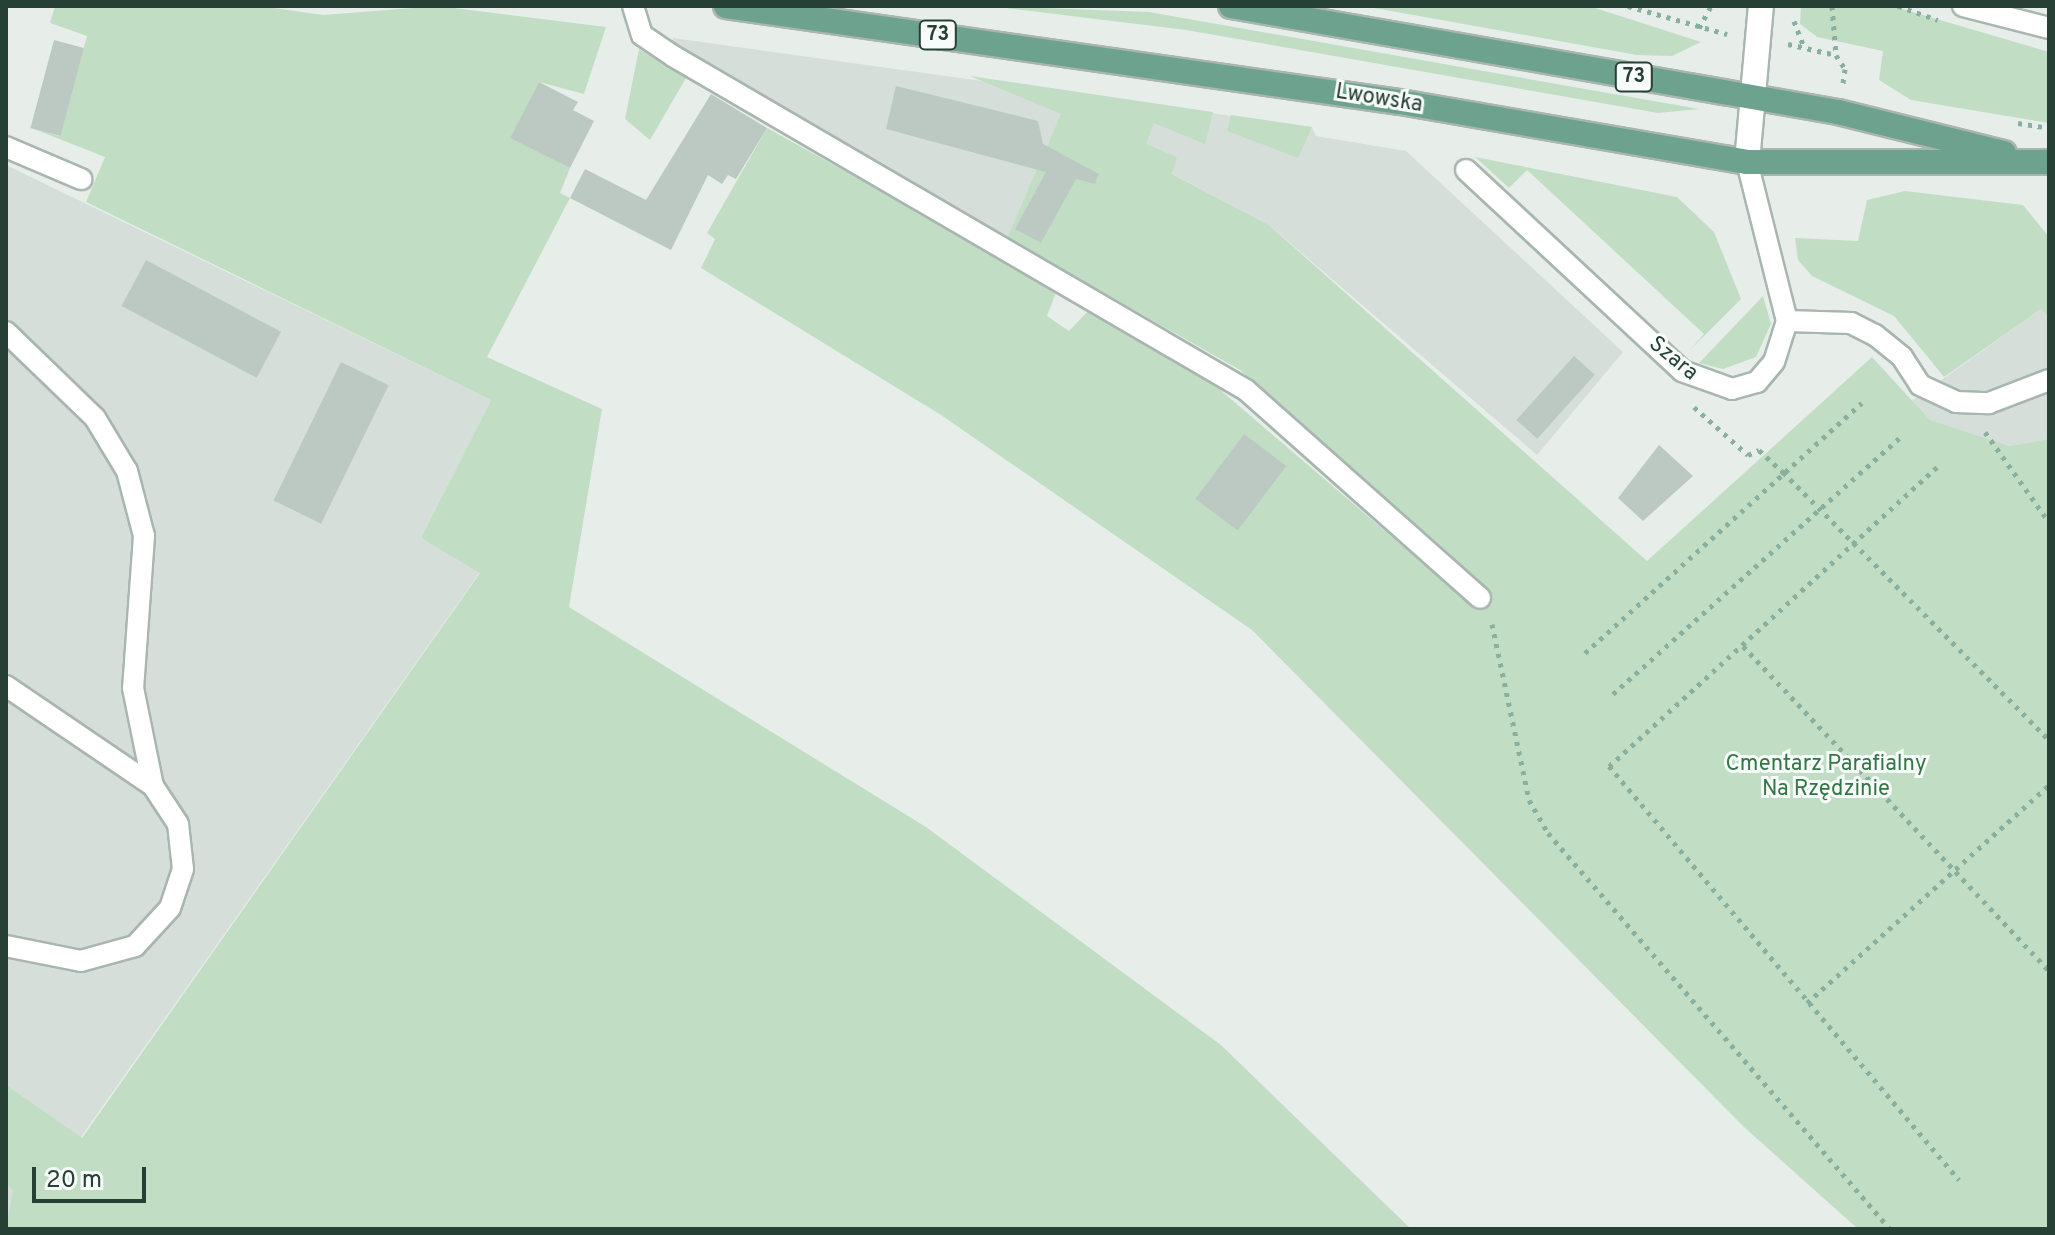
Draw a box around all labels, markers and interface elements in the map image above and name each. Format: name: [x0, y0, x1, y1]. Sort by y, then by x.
road number: 73: [918, 19, 958, 51]
road number: 73: [1614, 61, 1654, 93]
street label: Lwowska: [1334, 79, 1424, 119]
street label: Szara: [1643, 331, 1703, 387]
park label: Cmentarz Parafialny Na Rzędzinie: [1725, 751, 1927, 802]
scale bar: [36, 1151, 150, 1201]
text: 20 m: [46, 1166, 102, 1196]

